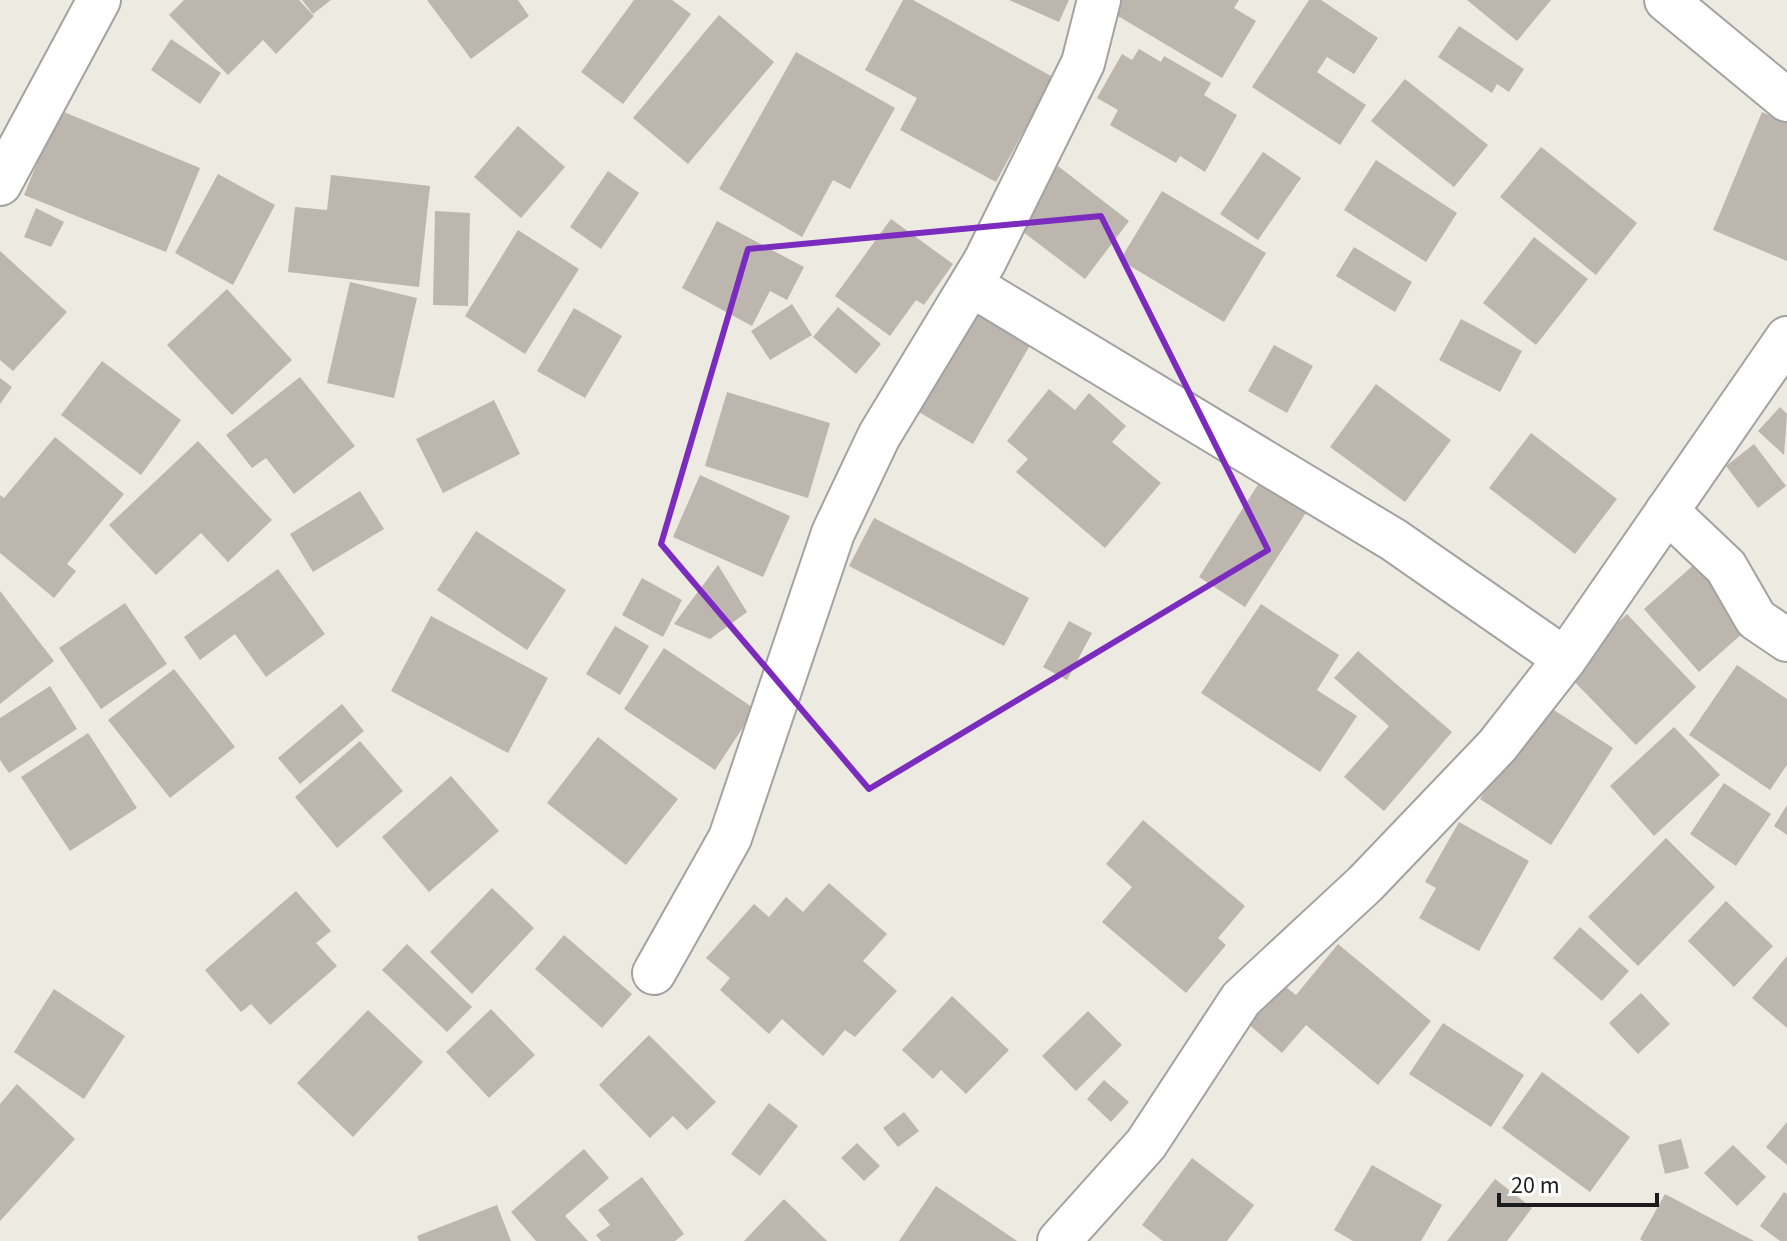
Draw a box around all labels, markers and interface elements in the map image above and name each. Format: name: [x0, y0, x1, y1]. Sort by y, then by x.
scale bar: [1499, 1157, 1657, 1207]
text: 20 m: [1511, 1168, 1560, 1203]

